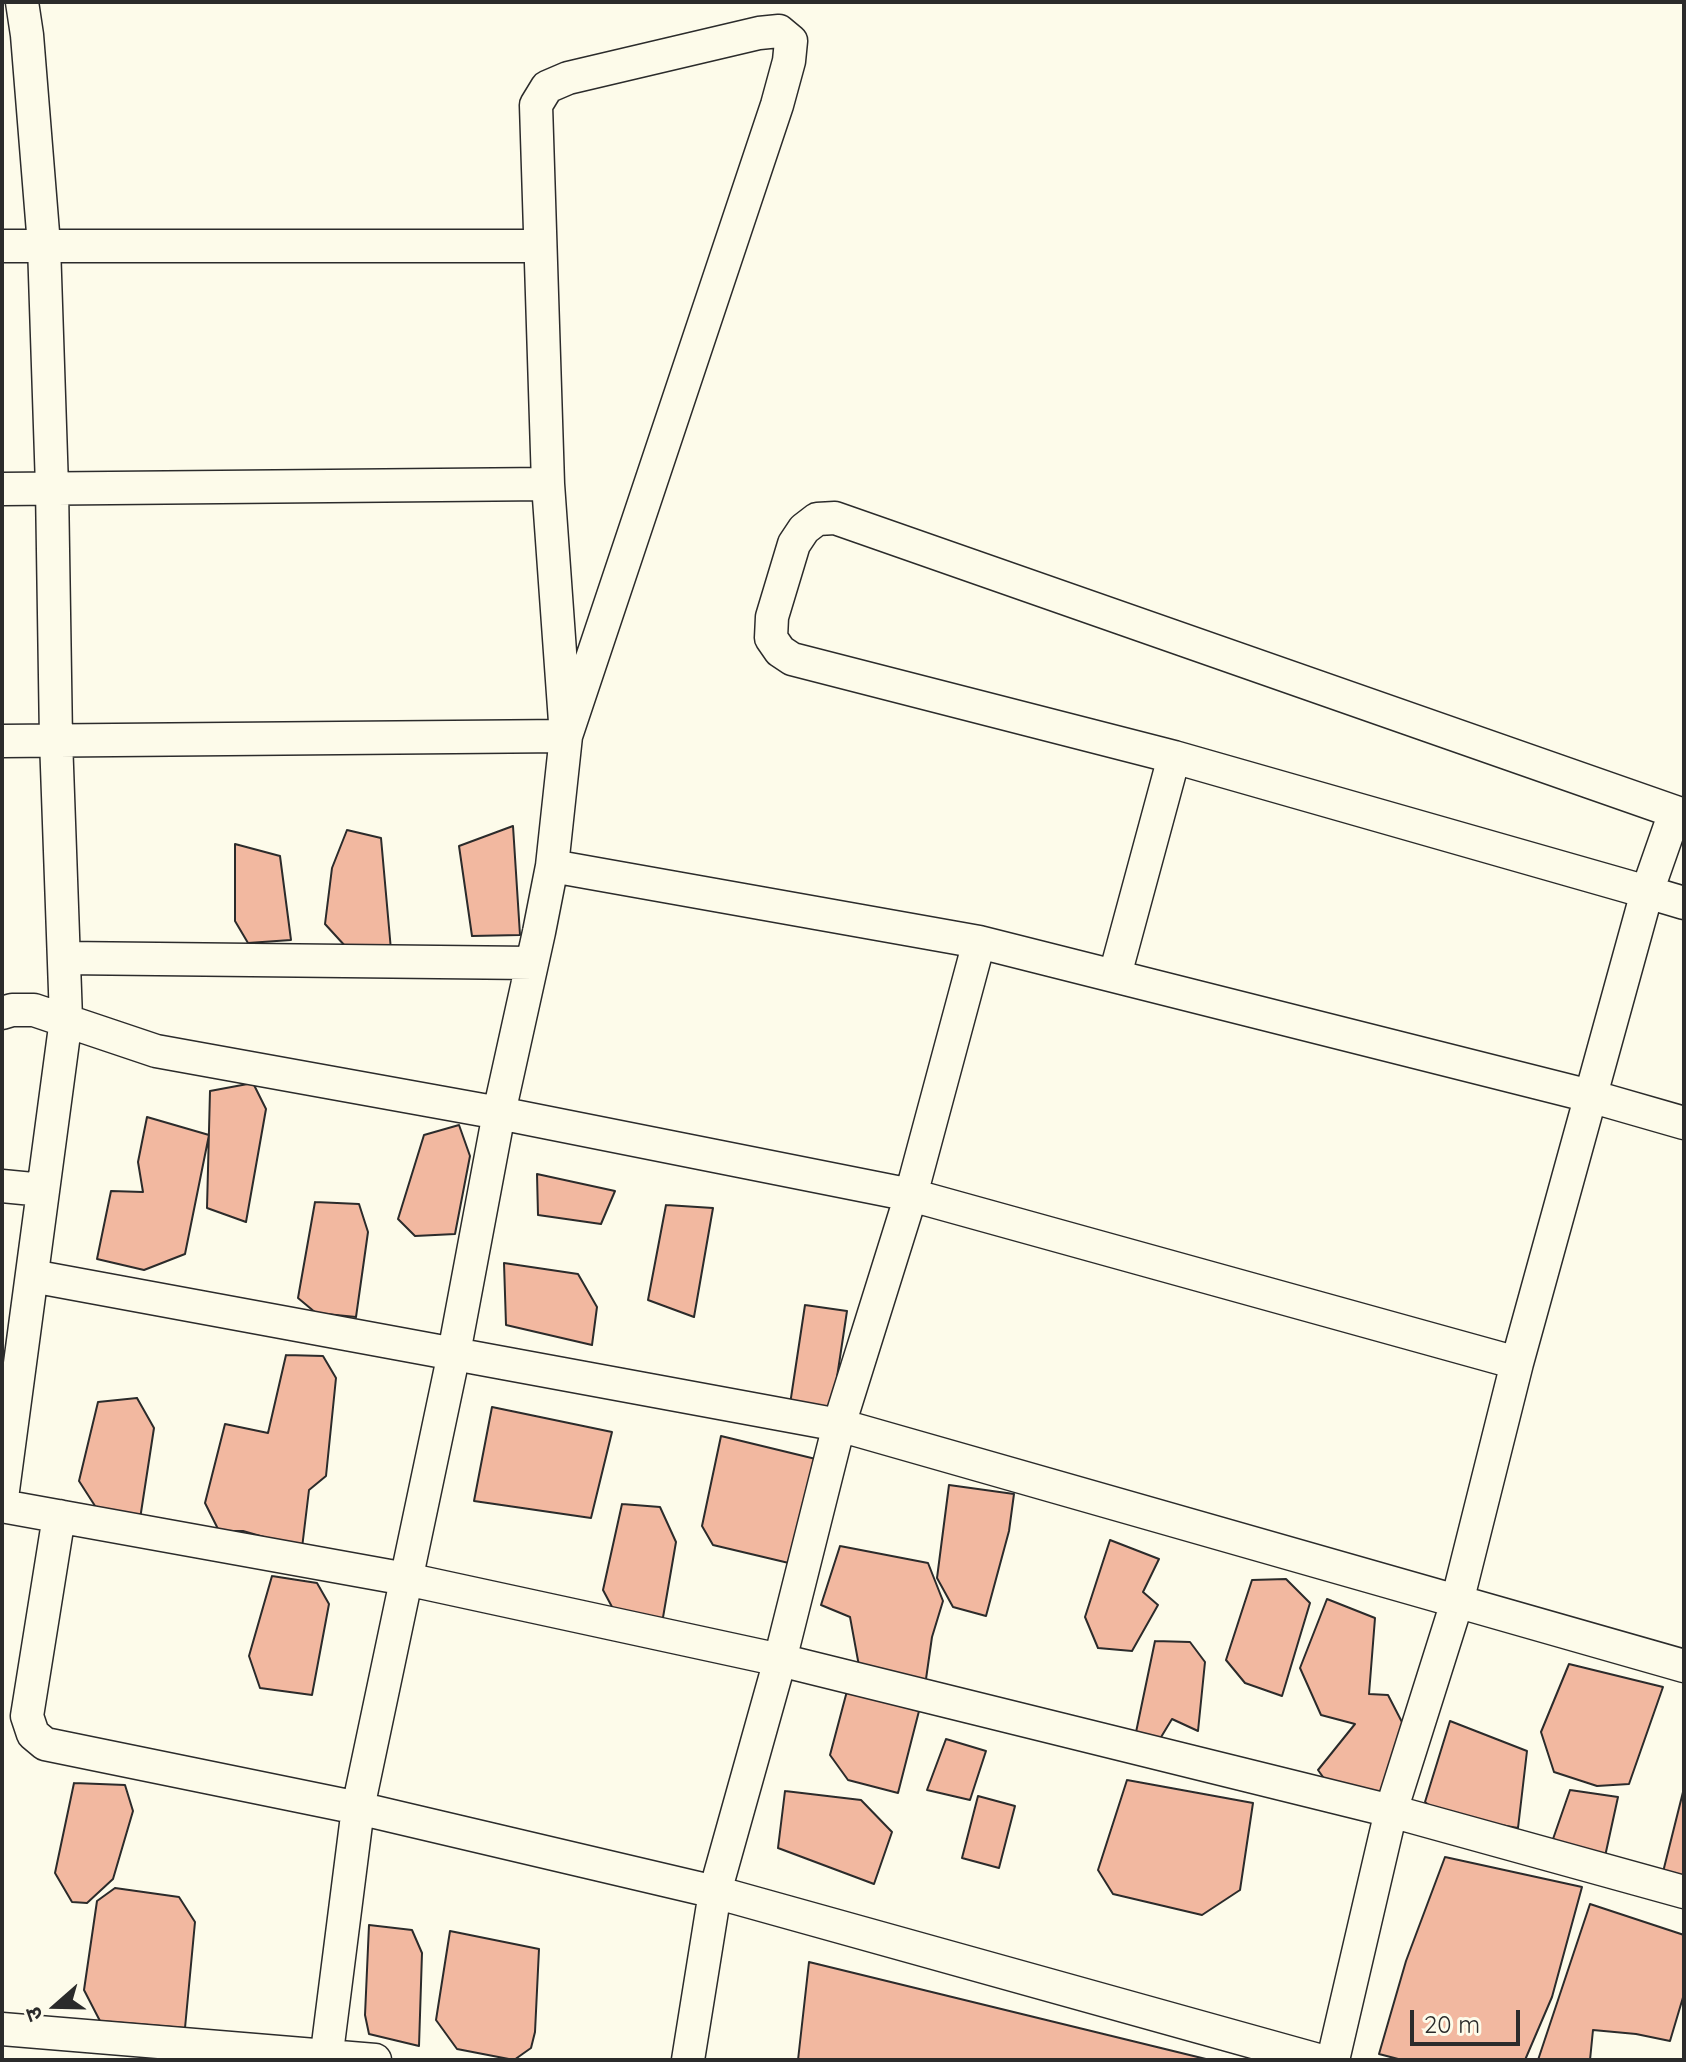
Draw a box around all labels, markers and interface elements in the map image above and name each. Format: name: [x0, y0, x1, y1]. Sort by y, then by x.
north arrow: [16, 1966, 96, 2046]
scale bar: [1414, 1994, 1524, 2044]
text: उ: [18, 2003, 49, 2025]
text: 20 m: [1424, 2009, 1480, 2039]

